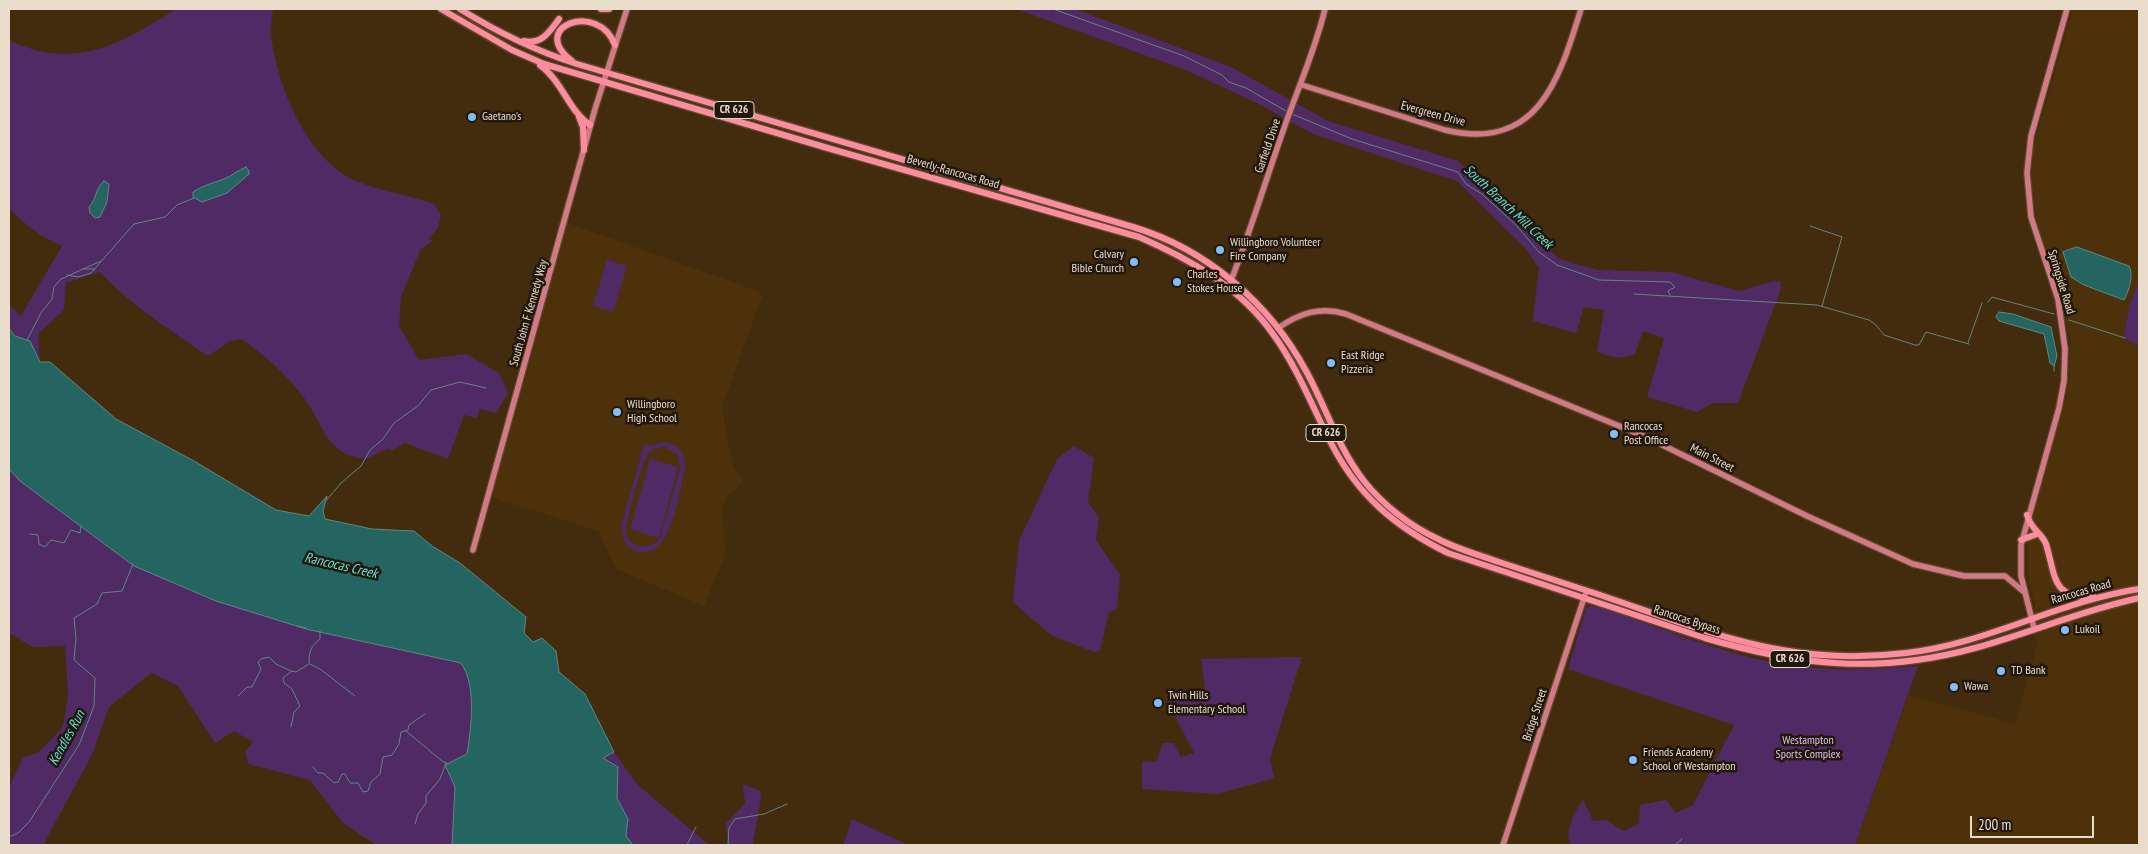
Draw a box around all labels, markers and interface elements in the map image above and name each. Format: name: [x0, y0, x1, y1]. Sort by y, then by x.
street label: Evergreen Drive: [1399, 99, 1467, 129]
road number: CR 626: [714, 102, 754, 118]
place label: Gaetano's: [482, 110, 521, 124]
marker: Gaetano's: [466, 111, 478, 123]
street label: Garfield Drive: [1252, 117, 1284, 175]
street label: Beverly-Rancocas Road: [905, 152, 1001, 192]
water label: South Branch Mill Creek: [1460, 161, 1556, 253]
place label: Willingboro Volunteer Fire Company: [1230, 236, 1320, 264]
marker: Willingboro Volunteer Fire Company: [1214, 244, 1226, 256]
place label: Calvary Bible Church: [1071, 248, 1124, 276]
street label: Springside Road: [2044, 248, 2078, 316]
marker: Calvary Bible Church: [1128, 256, 1140, 268]
street label: South John F Kennedy Way: [507, 258, 551, 368]
place label: Charles Stokes House: [1187, 268, 1242, 296]
marker: Charles Stokes House: [1171, 276, 1183, 288]
place label: East Ridge Pizzeria: [1341, 349, 1385, 377]
marker: East Ridge Pizzeria: [1325, 357, 1337, 369]
place label: Willingboro High School: [627, 398, 677, 426]
marker: Willingboro High School: [611, 406, 623, 418]
place label: Rancocas Post Office: [1624, 420, 1668, 448]
road number: CR 626: [1306, 424, 1346, 442]
marker: Rancocas Post Office: [1608, 428, 1620, 440]
street label: Main Street: [1687, 441, 1737, 475]
water label: Rancocas Creek: [303, 549, 379, 583]
street label: Rancocas Road: [2050, 577, 2112, 607]
street label: Rancocas Bypass: [1652, 602, 1722, 638]
place label: Lukoil: [2075, 623, 2100, 637]
marker: Lukoil: [2059, 624, 2071, 636]
road number: CR 626: [1770, 651, 1810, 668]
place label: TD Bank: [2011, 664, 2046, 678]
marker: TD Bank: [1995, 665, 2007, 677]
place label: Wawa: [1964, 680, 1988, 694]
marker: Wawa: [1948, 681, 1960, 693]
street label: Bridge Street: [1520, 687, 1550, 743]
place label: Twin Hills Elementary School: [1168, 689, 1245, 717]
marker: Twin Hills Elementary School: [1152, 697, 1164, 709]
water label: Kendles Run: [45, 708, 89, 768]
park label: Westampton Sports Complex: [1776, 734, 1840, 762]
place label: Friends Academy School of Westampton: [1643, 746, 1736, 774]
marker: Friends Academy School of Westampton: [1627, 754, 1639, 766]
scale bar: [1973, 806, 2097, 838]
text: 200 m: [1978, 815, 2011, 834]

